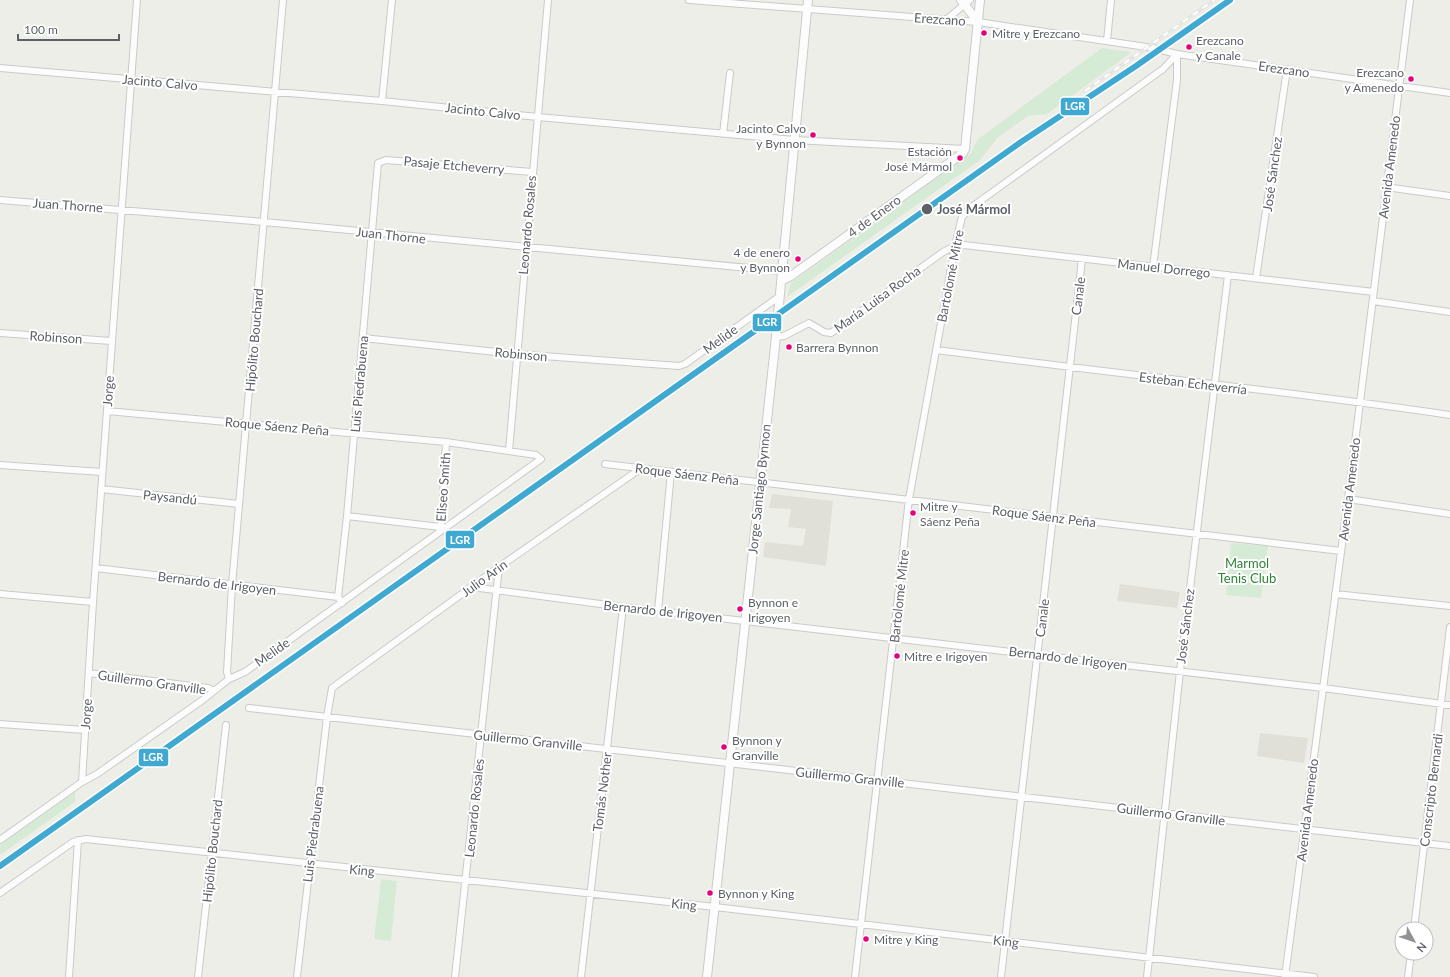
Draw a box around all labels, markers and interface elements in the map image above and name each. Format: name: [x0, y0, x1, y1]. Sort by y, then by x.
street label: Erezcano: [914, 9, 966, 29]
scale bar: [18, 16, 119, 42]
text: 100 m: [24, 22, 58, 37]
place label: Mitre y Erezcano: [992, 26, 1080, 41]
marker: Mitre y Erezcano: [979, 28, 989, 38]
place label: Erezcano y Canale: [1196, 33, 1244, 63]
marker: Erezcano y Canale: [1184, 42, 1194, 52]
street label: Erezcano: [1257, 57, 1311, 81]
place label: Erezcano y Amenedo: [1345, 65, 1404, 95]
street label: Jacinto Calvo: [122, 71, 198, 93]
marker: Erezcano y Amenedo: [1406, 74, 1416, 84]
line badge: LGR: [1060, 97, 1090, 116]
street label: Jacinto Calvo: [445, 99, 521, 123]
text: LGR: [1065, 99, 1086, 112]
street label: Avenida Amenedo: [1375, 115, 1403, 219]
place label: Jacinto Calvo y Bynnon: [736, 121, 806, 151]
marker: Jacinto Calvo y Bynnon: [808, 130, 818, 140]
street label: José Sánchez: [1259, 135, 1285, 212]
place label: Estación José Mármol: [885, 144, 952, 174]
street label: Pasaje Etcheverry: [403, 153, 505, 177]
marker: Estación José Mármol: [955, 153, 965, 163]
street label: Leonardo Rosales: [515, 174, 539, 275]
street label: 4 de Enero: [844, 191, 904, 241]
street label: Juan Thorne: [32, 195, 104, 215]
place label: José Mármol: [937, 201, 1011, 217]
marker: José Mármol: [920, 202, 934, 216]
street label: Juan Thorne: [355, 223, 427, 247]
street label: Bartolomé Mitre: [933, 228, 967, 324]
place label: 4 de enero y Bynnon: [734, 245, 790, 275]
marker: 4 de enero y Bynnon: [793, 254, 803, 264]
street label: Manuel Dorrego: [1117, 255, 1211, 281]
street label: María Luisa Rocha: [831, 262, 923, 336]
street label: Canale: [1068, 276, 1088, 316]
street label: Hipólito Bouchard: [242, 288, 266, 392]
line badge: LGR: [752, 313, 782, 332]
text: LGR: [757, 315, 778, 328]
street label: Melide: [699, 321, 741, 357]
street label: Robinson: [29, 327, 83, 347]
street label: Luis Piedrabuena: [347, 335, 371, 433]
place label: Barrera Bynnon: [796, 340, 878, 355]
marker: Barrera Bynnon: [784, 342, 794, 352]
street label: Robinson: [494, 344, 548, 364]
street label: Esteban Echeverría: [1138, 368, 1248, 398]
street label: Jorge: [99, 375, 117, 407]
street label: Roque Sáenz Peña: [224, 413, 330, 439]
street label: Jorge Santiago Bynnon: [744, 423, 774, 555]
street label: Avenida Amenedo: [1335, 437, 1363, 541]
street label: Eliseo Smith: [433, 452, 453, 522]
street label: Roque Sáenz Peña: [634, 460, 740, 488]
street label: Paysandú: [142, 486, 198, 508]
place label: Mitre y Sáenz Peña: [920, 499, 980, 529]
street label: Roque Sáenz Peña: [991, 502, 1097, 530]
marker: Mitre y Sáenz Peña: [908, 508, 918, 518]
line badge: LGR: [445, 530, 475, 549]
text: LGR: [450, 533, 471, 546]
street label: Bartolomé Mitre: [886, 548, 912, 644]
park label: Marmol Tenis Club: [1218, 555, 1276, 586]
street label: Julio Arin: [458, 556, 510, 600]
street label: Bernardo de Irigoyen: [157, 568, 277, 598]
street label: José Sánchez: [1172, 588, 1198, 664]
place label: Bynnon e Irigoyen: [748, 595, 798, 625]
street label: Bernardo de Irigoyen: [603, 597, 723, 625]
street label: Canale: [1032, 598, 1052, 638]
marker: Bynnon e Irigoyen: [735, 604, 745, 614]
street label: Melide: [251, 634, 293, 670]
street label: Bernardo de Irigoyen: [1008, 643, 1128, 673]
place label: Mitre e Irigoyen: [904, 649, 988, 664]
marker: Mitre e Irigoyen: [892, 651, 902, 661]
street label: Guillermo Granville: [97, 666, 207, 698]
street label: Jorge: [77, 698, 95, 730]
street label: Guillermo Granville: [473, 726, 583, 754]
street label: Conscripto Bernardi: [1416, 732, 1446, 848]
place label: Bynnon y Granville: [732, 733, 782, 763]
marker: Bynnon y Granville: [719, 742, 729, 752]
line badge: LGR: [138, 748, 169, 767]
text: LGR: [143, 750, 164, 763]
street label: Tomás Nother: [589, 751, 615, 833]
street label: Leonardo Rosales: [461, 757, 487, 858]
street label: Avenida Amenedo: [1293, 758, 1321, 862]
street label: Guillermo Granville: [795, 763, 905, 791]
street label: Luis Piedrabuena: [299, 785, 327, 883]
street label: Hipólito Bouchard: [199, 799, 225, 903]
street label: Guillermo Granville: [1116, 799, 1226, 829]
street label: King: [348, 861, 376, 879]
place label: Bynnon y King: [718, 886, 794, 901]
marker: Bynnon y King: [705, 888, 715, 898]
street label: King: [670, 895, 698, 913]
north arrow: [1394, 921, 1434, 961]
street label: King: [992, 931, 1020, 951]
place label: Mitre y King: [874, 932, 938, 947]
marker: Mitre y King: [861, 934, 871, 944]
text: N: [1414, 940, 1430, 955]

